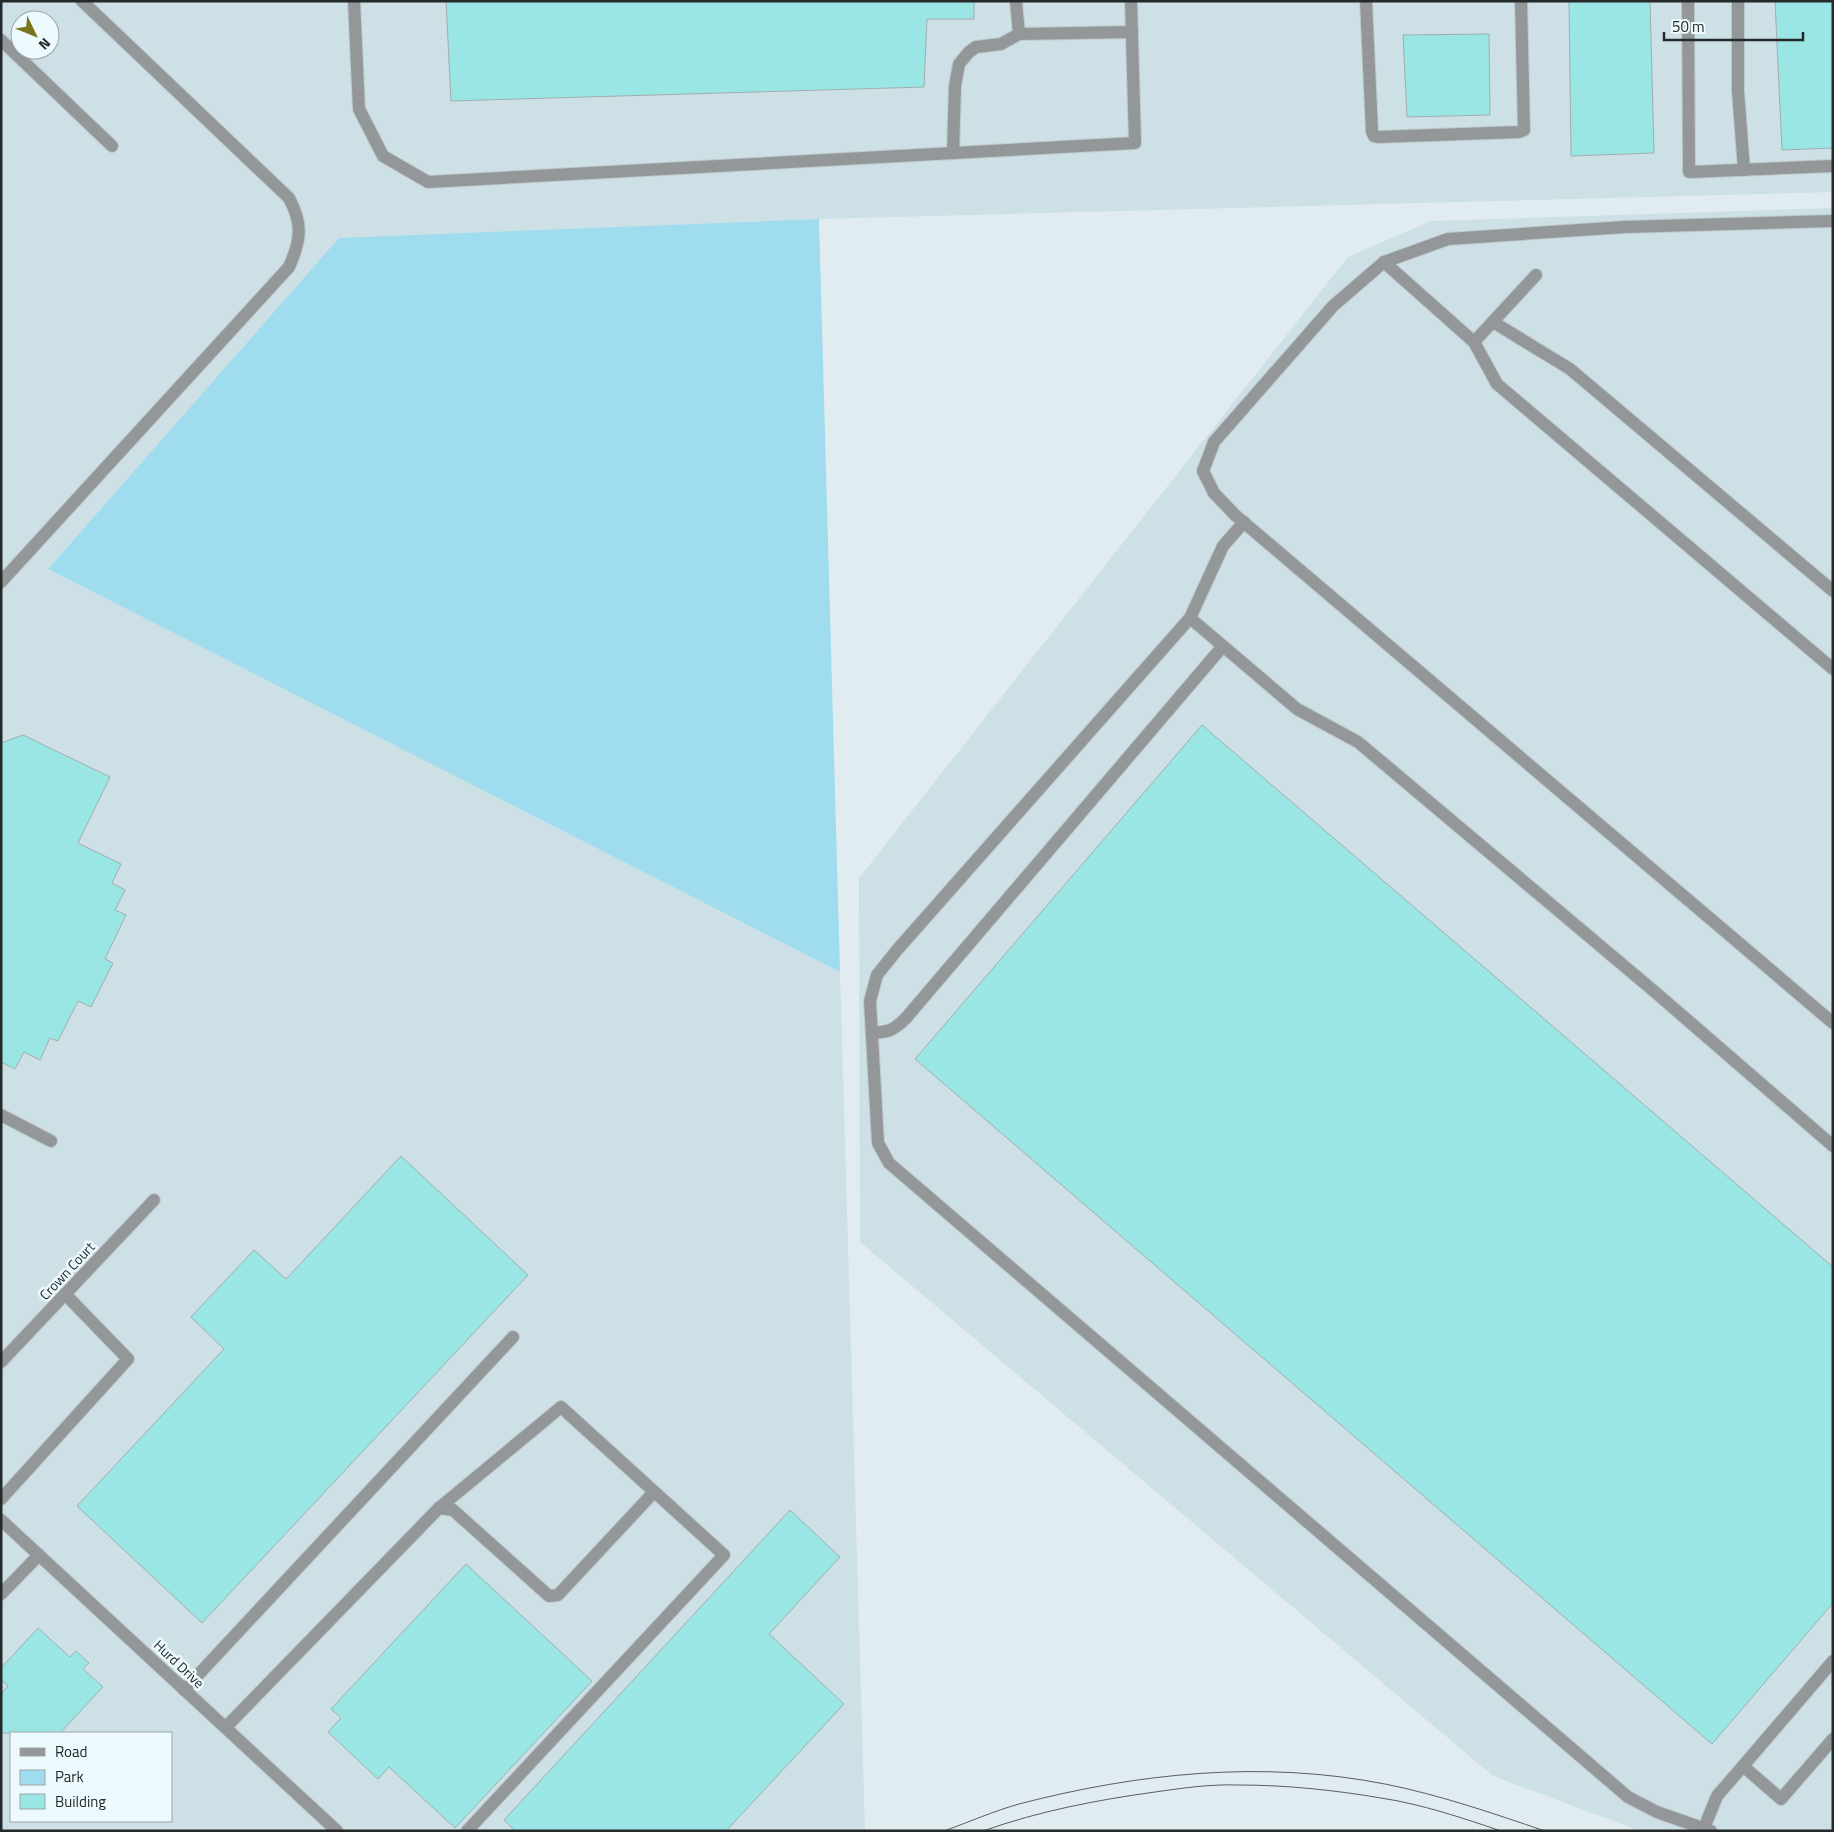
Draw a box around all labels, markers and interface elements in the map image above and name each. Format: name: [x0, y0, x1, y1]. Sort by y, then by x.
north arrow: [10, 10, 60, 60]
scale bar: [1664, 10, 1803, 42]
text: 50 m: [1672, 15, 1705, 38]
text: N: [34, 33, 56, 55]
street label: Crown Court: [34, 1237, 99, 1304]
street label: Hurd Drive: [149, 1635, 209, 1693]
legend: [10, 1732, 172, 1822]
text: Road: [55, 1740, 87, 1763]
text: Park: [55, 1765, 84, 1788]
text: Building: [55, 1790, 106, 1813]

